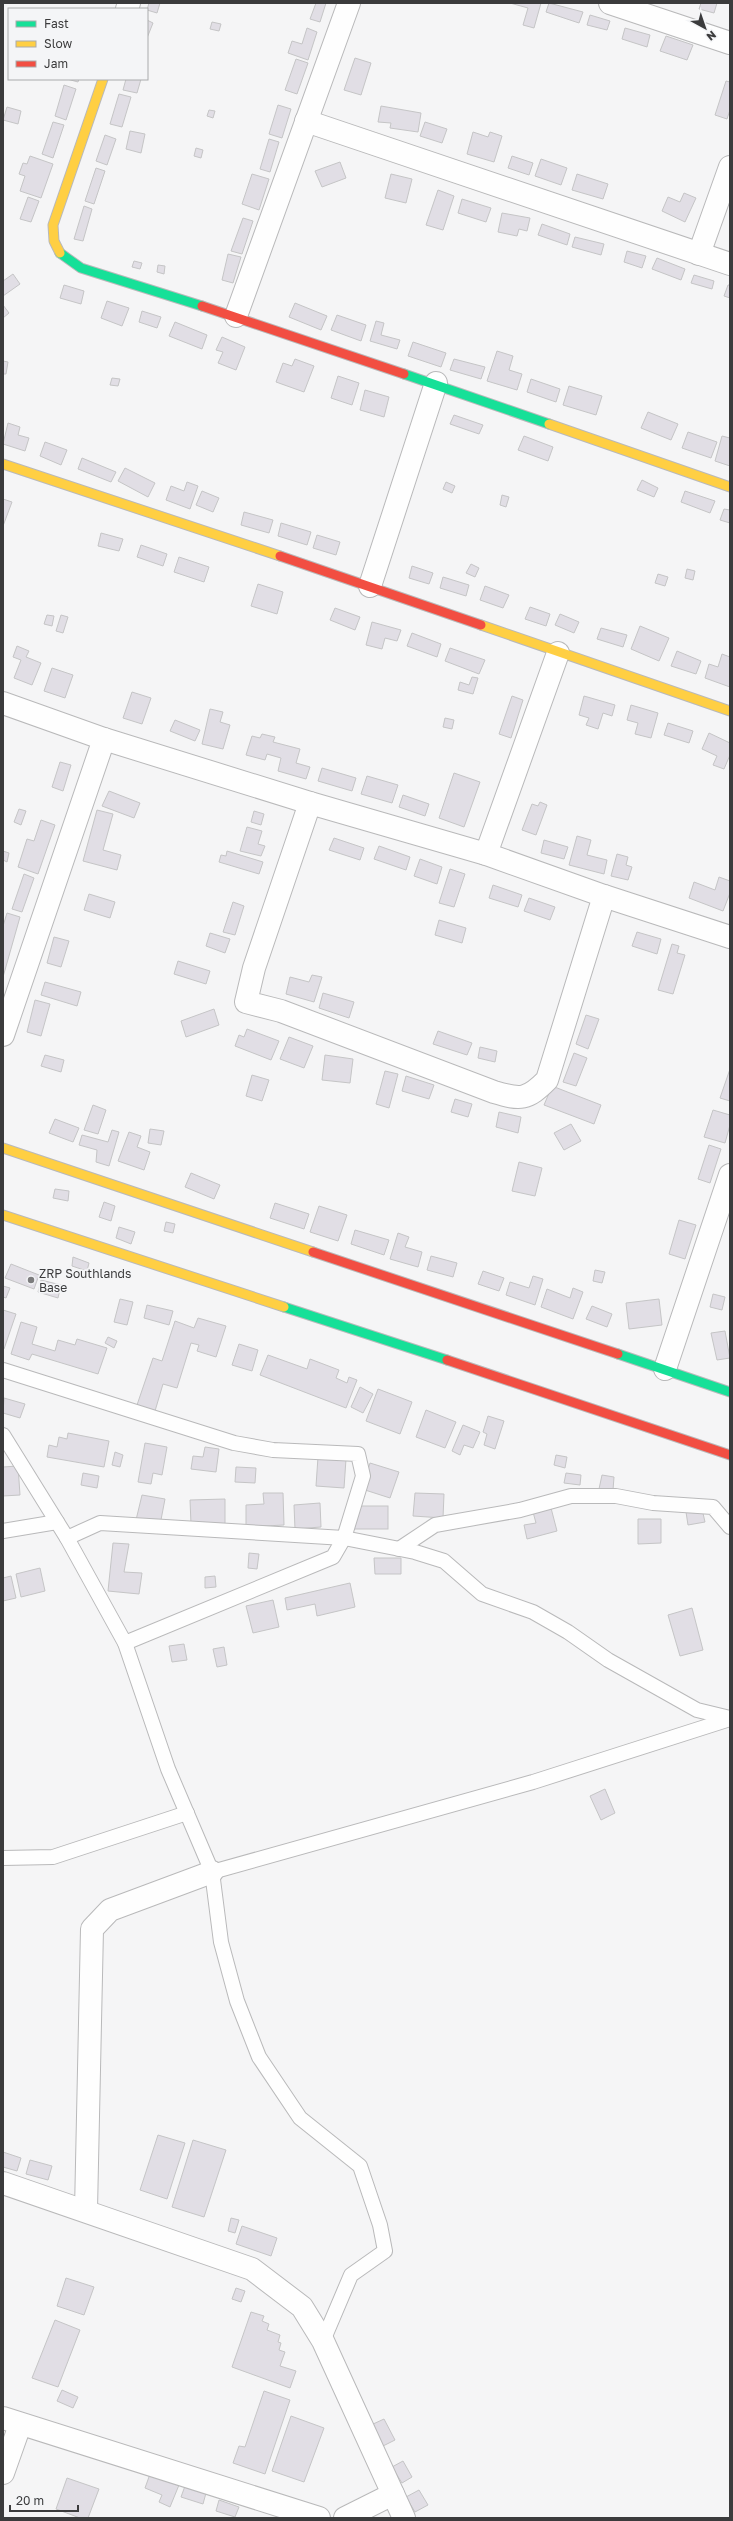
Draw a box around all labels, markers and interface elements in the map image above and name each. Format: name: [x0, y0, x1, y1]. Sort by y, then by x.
legend: [8, 8, 148, 80]
north arrow: [685, 8, 725, 48]
text: Fast: [44, 16, 69, 31]
text: N: [704, 28, 719, 44]
text: Slow: [44, 36, 72, 51]
text: Jam: [44, 56, 68, 71]
place label: ZRP Southlands Base: [39, 1266, 131, 1295]
marker: ZRP Southlands Base: [26, 1275, 36, 1285]
scale bar: [10, 2487, 78, 2513]
text: 20 m: [16, 2493, 44, 2508]

